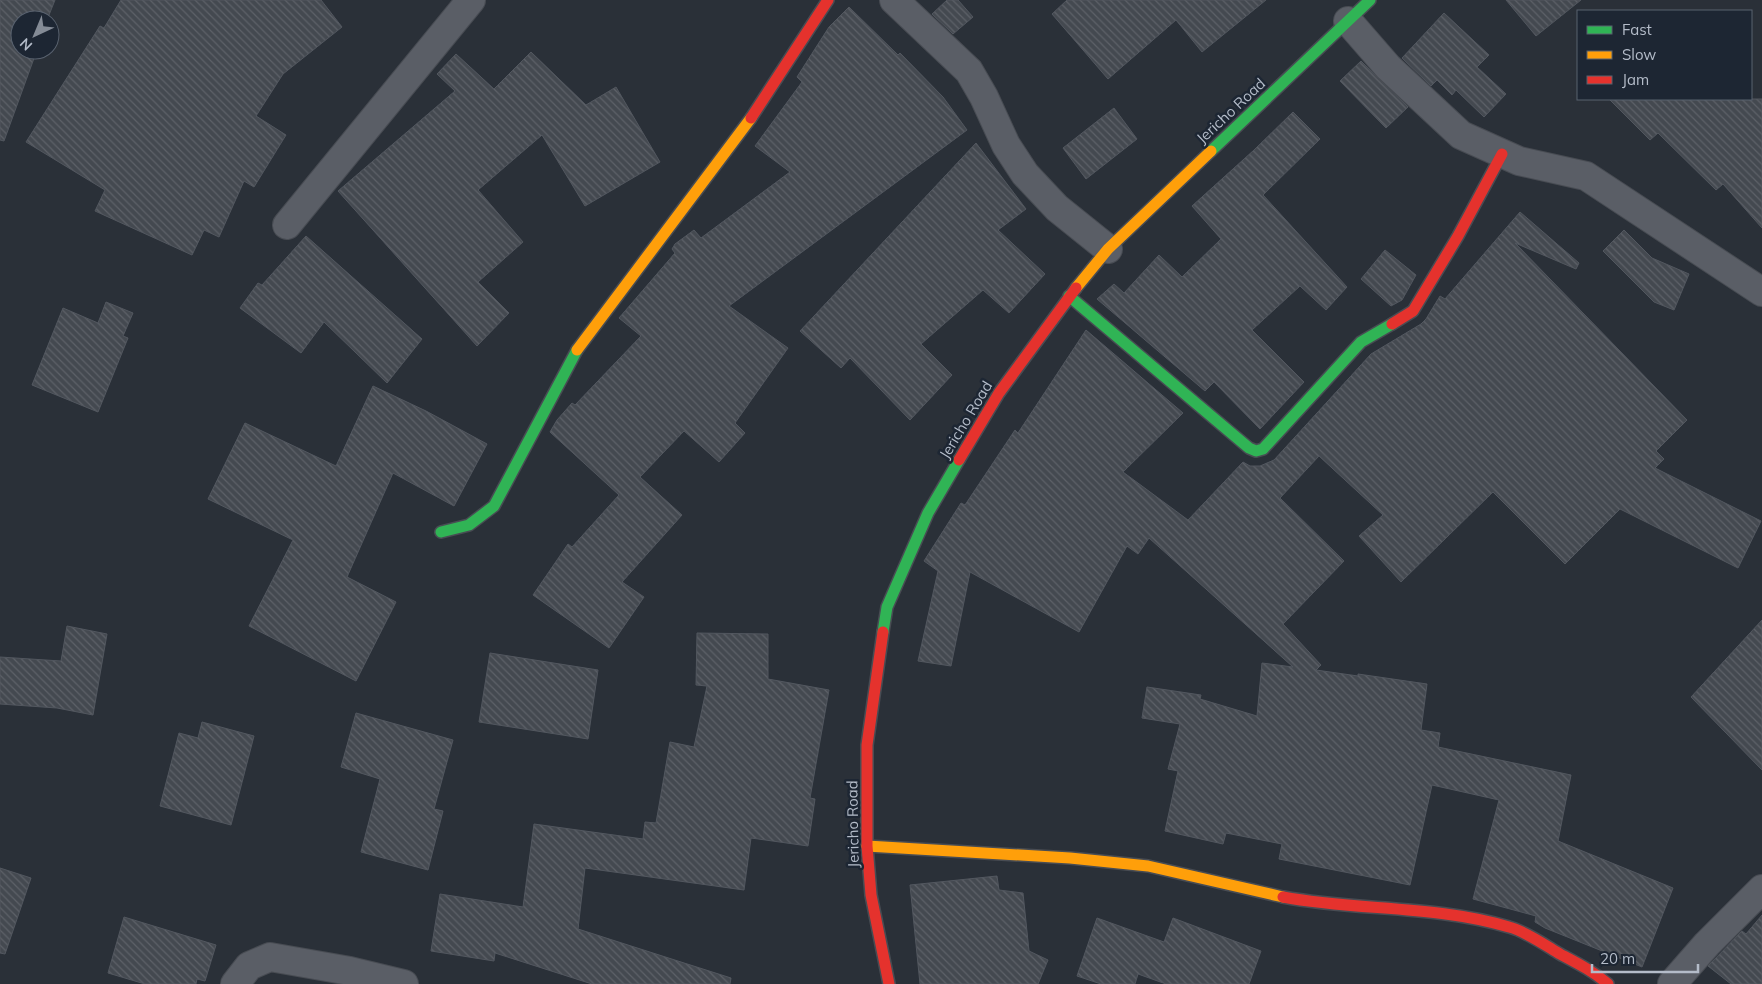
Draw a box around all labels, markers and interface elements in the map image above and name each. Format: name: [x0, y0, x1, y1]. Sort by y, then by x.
north arrow: [10, 10, 60, 60]
legend: [1577, 10, 1752, 100]
text: Fast: [1622, 20, 1652, 39]
text: N: [16, 34, 36, 54]
text: Slow: [1622, 45, 1656, 64]
text: Jam: [1622, 70, 1649, 89]
street label: Jericho Road: [1192, 74, 1269, 147]
street label: Jericho Road: [935, 377, 996, 462]
street label: Jericho Road: [842, 780, 863, 868]
scale bar: [1592, 942, 1698, 974]
text: 20 m: [1600, 949, 1635, 968]

